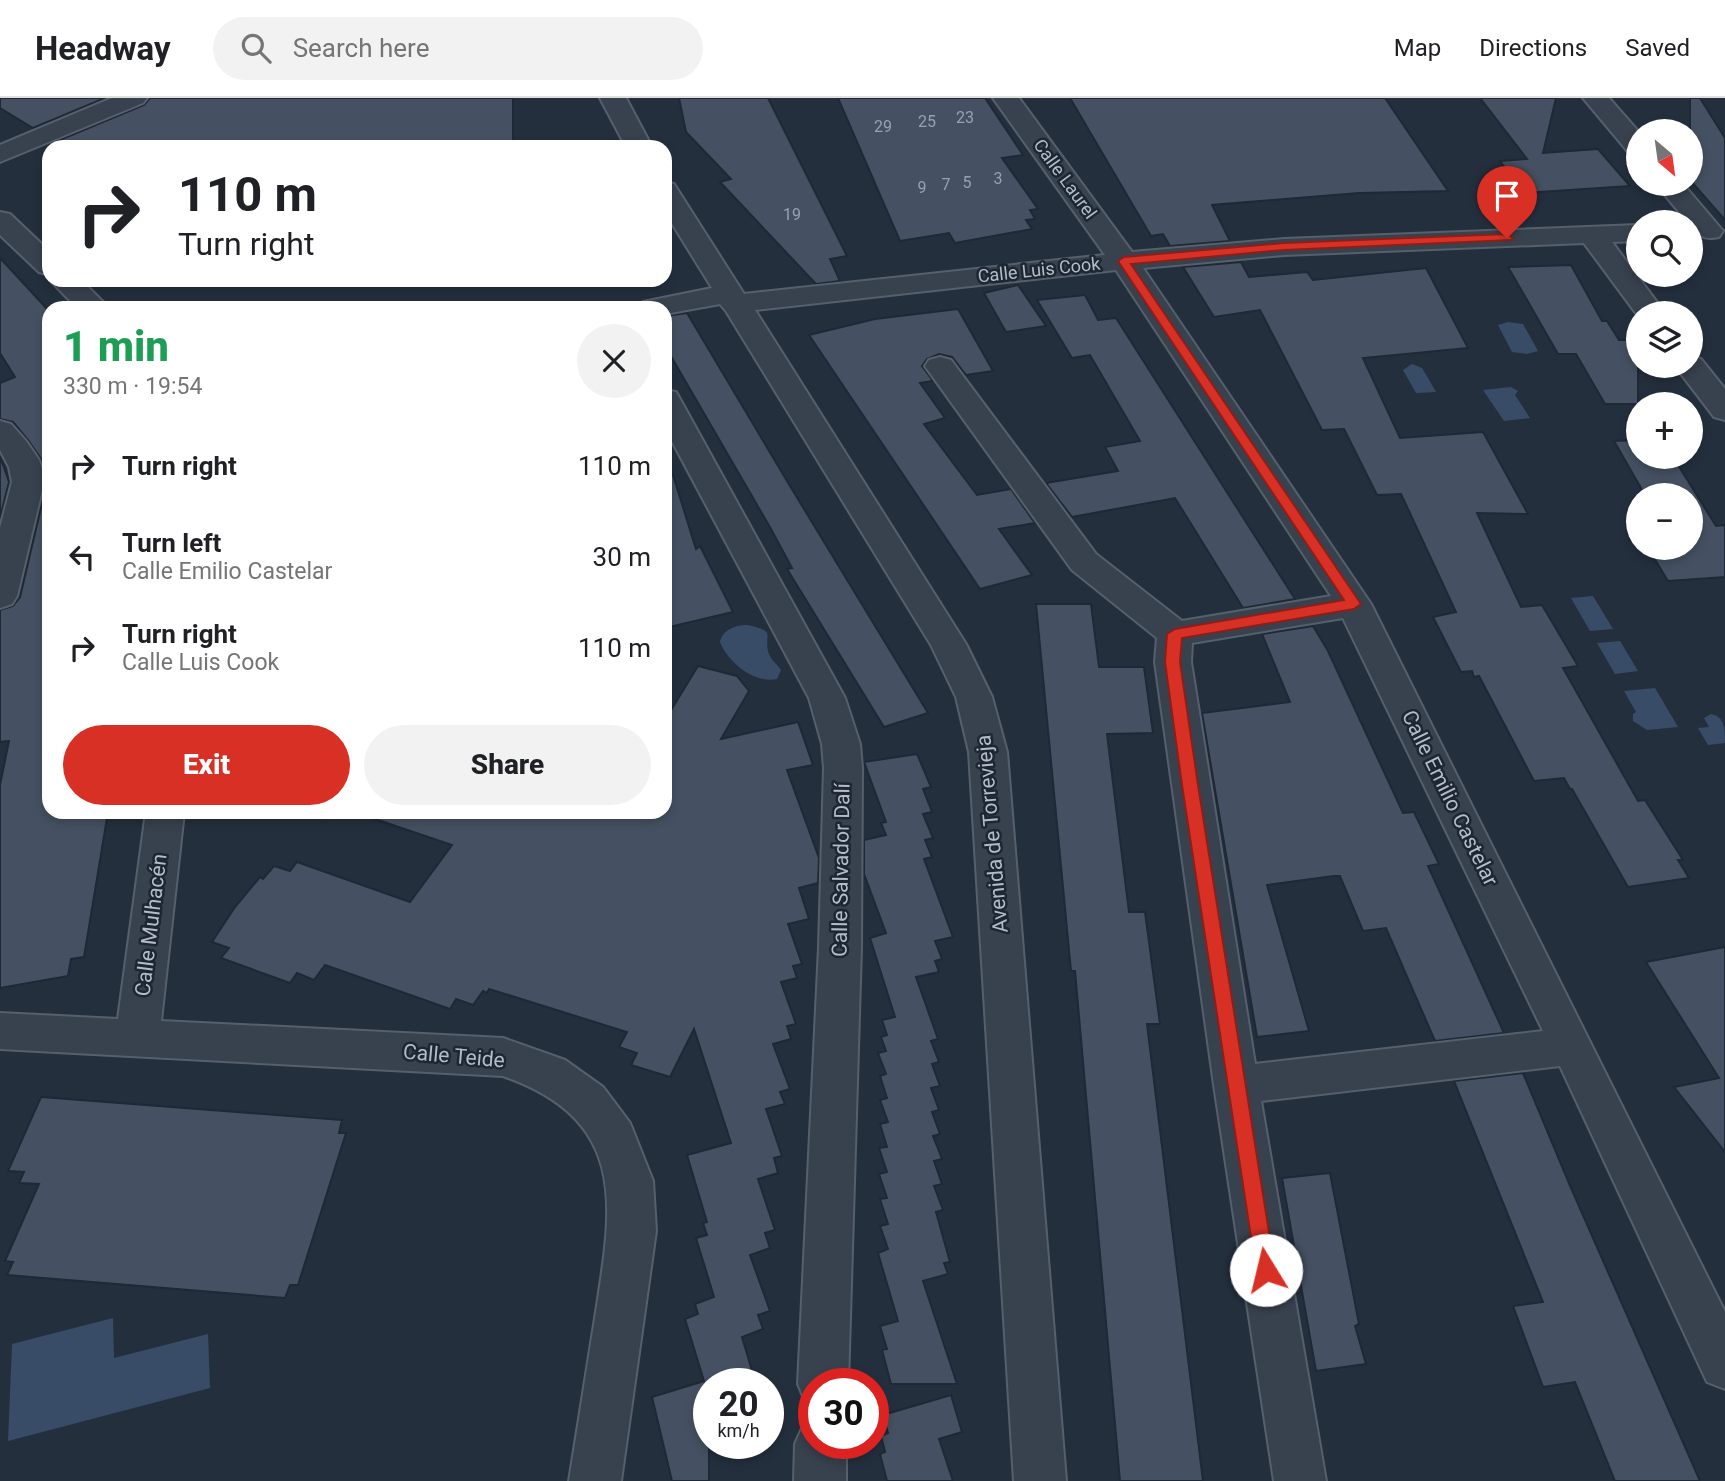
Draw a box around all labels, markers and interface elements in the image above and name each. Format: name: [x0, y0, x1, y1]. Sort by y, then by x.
search box: [213, 17, 703, 80]
text: Headway: [35, 29, 171, 68]
icon: search: [237, 29, 275, 67]
text: Search here: [293, 33, 429, 63]
text: Map: [1394, 34, 1441, 62]
text: Directions: [1479, 34, 1587, 62]
text: Saved: [1625, 34, 1690, 62]
house number: 23: [956, 108, 974, 127]
house number: 25: [918, 112, 936, 131]
house number: 29: [874, 117, 892, 136]
north arrow: [1626, 119, 1703, 196]
map controls: [1626, 119, 1703, 560]
street label: Calle Laurel: [1029, 135, 1101, 223]
text: 110 m: [178, 166, 317, 223]
pin: [1477, 166, 1537, 238]
icon: right: [63, 168, 154, 259]
house number: 3: [994, 169, 1003, 188]
house number: 5: [963, 173, 972, 192]
house number: 7: [942, 175, 951, 194]
icon: arrive: [1488, 177, 1526, 215]
house number: 9: [918, 178, 927, 197]
house number: 19: [783, 205, 801, 224]
button: search: [1626, 210, 1703, 287]
text: Turn right: [178, 225, 314, 263]
street label: Calle Luis Cook: [977, 253, 1102, 286]
button: layers: [1626, 301, 1703, 378]
text: 1 min: [63, 322, 169, 371]
button: close: [577, 324, 651, 398]
text: 330 m · 19:54: [63, 373, 202, 400]
button: +: [1626, 392, 1703, 469]
icon: right: [63, 447, 101, 485]
text: Turn right: [122, 451, 237, 481]
text: 110 m: [578, 451, 651, 481]
button: −: [1626, 483, 1703, 560]
text: Turn left: [122, 528, 221, 558]
icon: left: [63, 538, 101, 576]
text: 30 m: [593, 542, 651, 572]
text: Calle Emilio Castelar: [122, 558, 332, 585]
text: Turn right: [122, 619, 237, 649]
icon: right: [63, 629, 101, 667]
text: 110 m: [578, 633, 651, 663]
text: Calle Luis Cook: [122, 649, 279, 676]
street label: Calle Emilio Castelar: [1397, 706, 1503, 890]
button: Exit: [63, 725, 350, 805]
button: Share: [364, 725, 651, 805]
street label: Avenida de Torrevieja: [971, 734, 1013, 934]
street label: Calle Salvador Dalí: [827, 782, 855, 957]
street label: Calle Mulhacén: [130, 852, 172, 998]
street label: Calle Teide: [402, 1040, 506, 1072]
position arrow: [1229, 1233, 1303, 1307]
speed limit sign: 30: [798, 1368, 889, 1459]
text: 20: [718, 1384, 759, 1425]
text: km/h: [717, 1420, 760, 1441]

